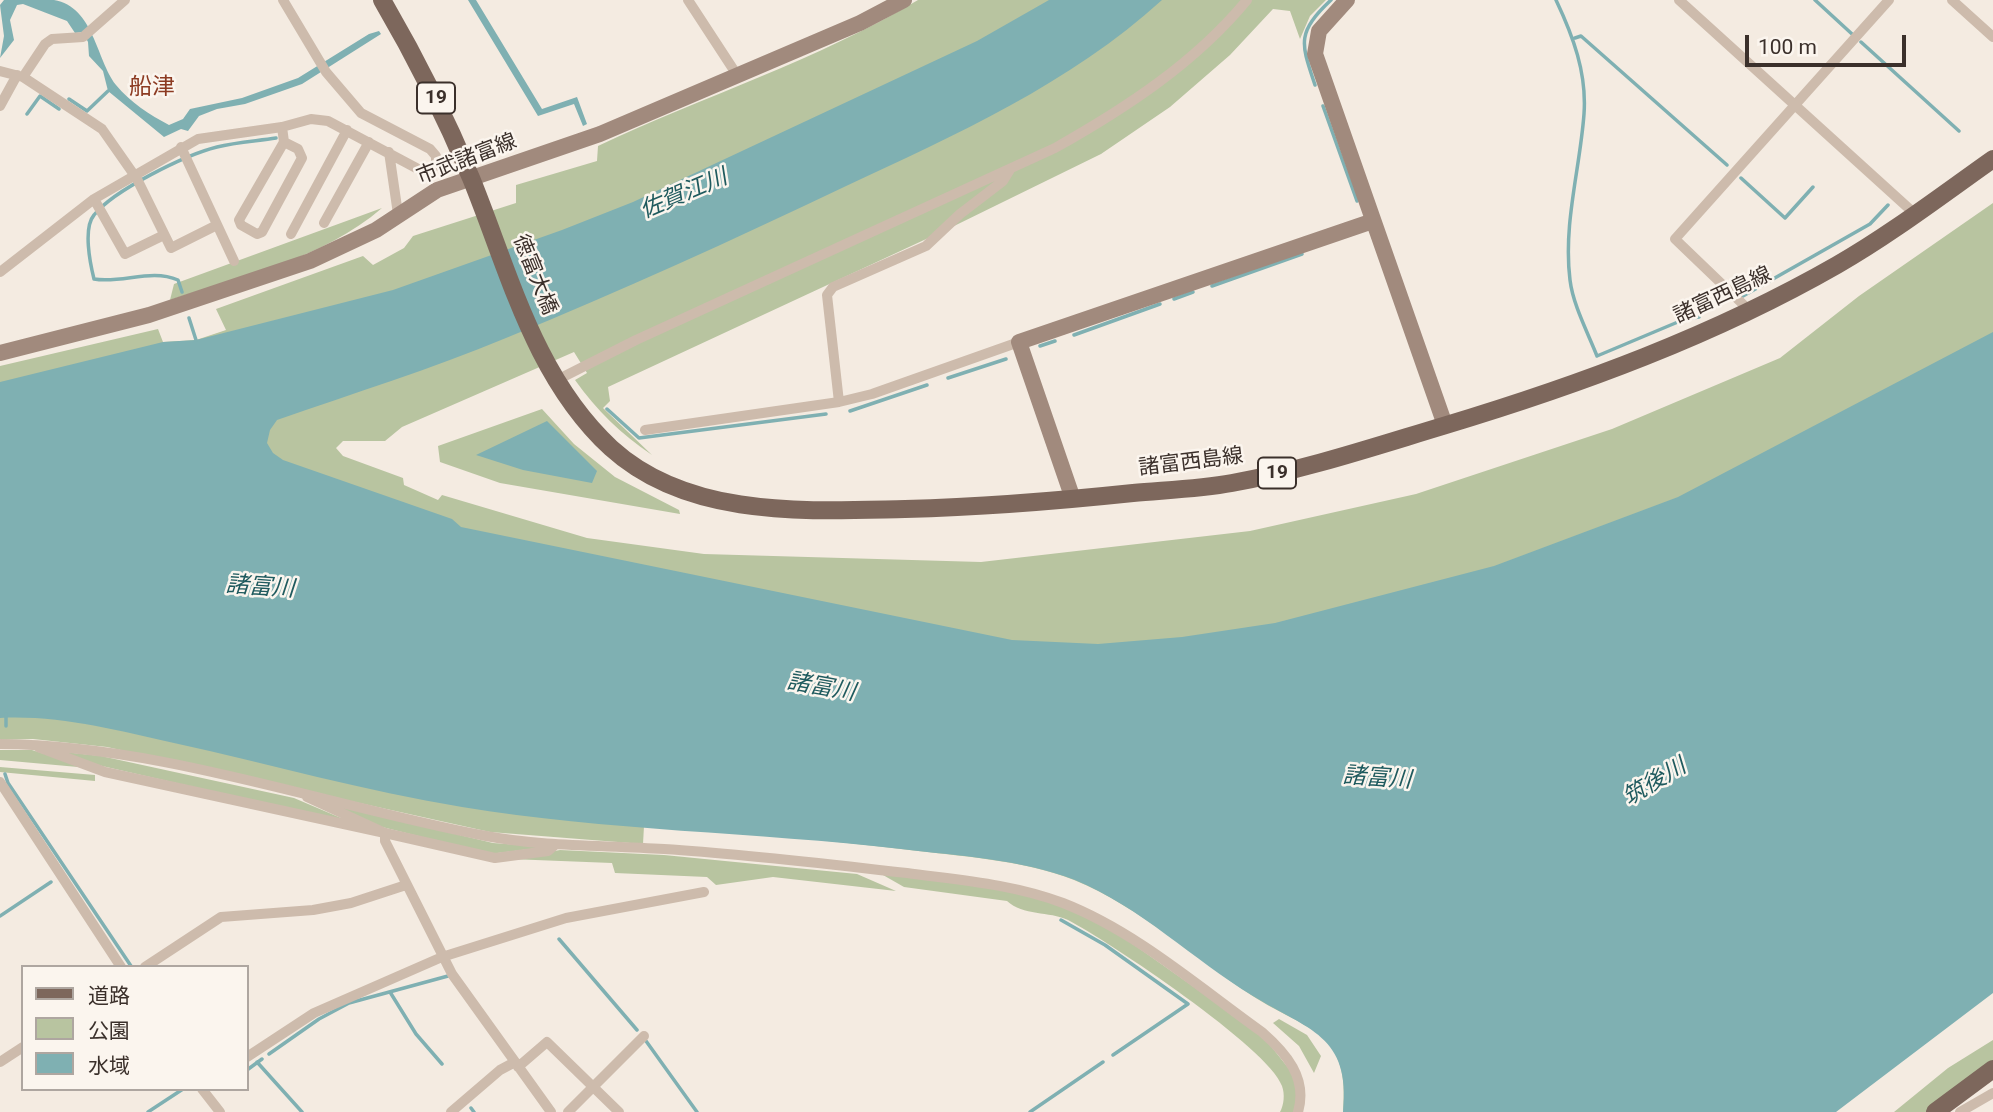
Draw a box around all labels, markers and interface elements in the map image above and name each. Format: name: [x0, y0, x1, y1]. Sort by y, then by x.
scale bar: [1748, 21, 1909, 65]
text: 100 m: [1758, 35, 1817, 59]
district label: 船津: [129, 74, 175, 102]
road number: 19: [417, 82, 455, 114]
street label: 市武諸富線: [413, 129, 521, 191]
water label: 佐賀江川: [636, 164, 732, 226]
street label: 徳富大橋: [507, 231, 561, 319]
street label: 諸富西島線: [1670, 262, 1776, 330]
street label: 諸富西島線: [1137, 444, 1245, 482]
road number: 19: [1258, 458, 1296, 488]
water label: 諸富川: [225, 572, 295, 604]
water label: 諸富川: [785, 668, 857, 708]
water label: 筑後川: [1618, 753, 1692, 813]
water label: 諸富川: [1342, 763, 1412, 795]
legend: [21, 965, 248, 1091]
text: 道路: [88, 984, 130, 1008]
text: 公園: [88, 1019, 130, 1043]
text: 水域: [88, 1054, 130, 1078]

